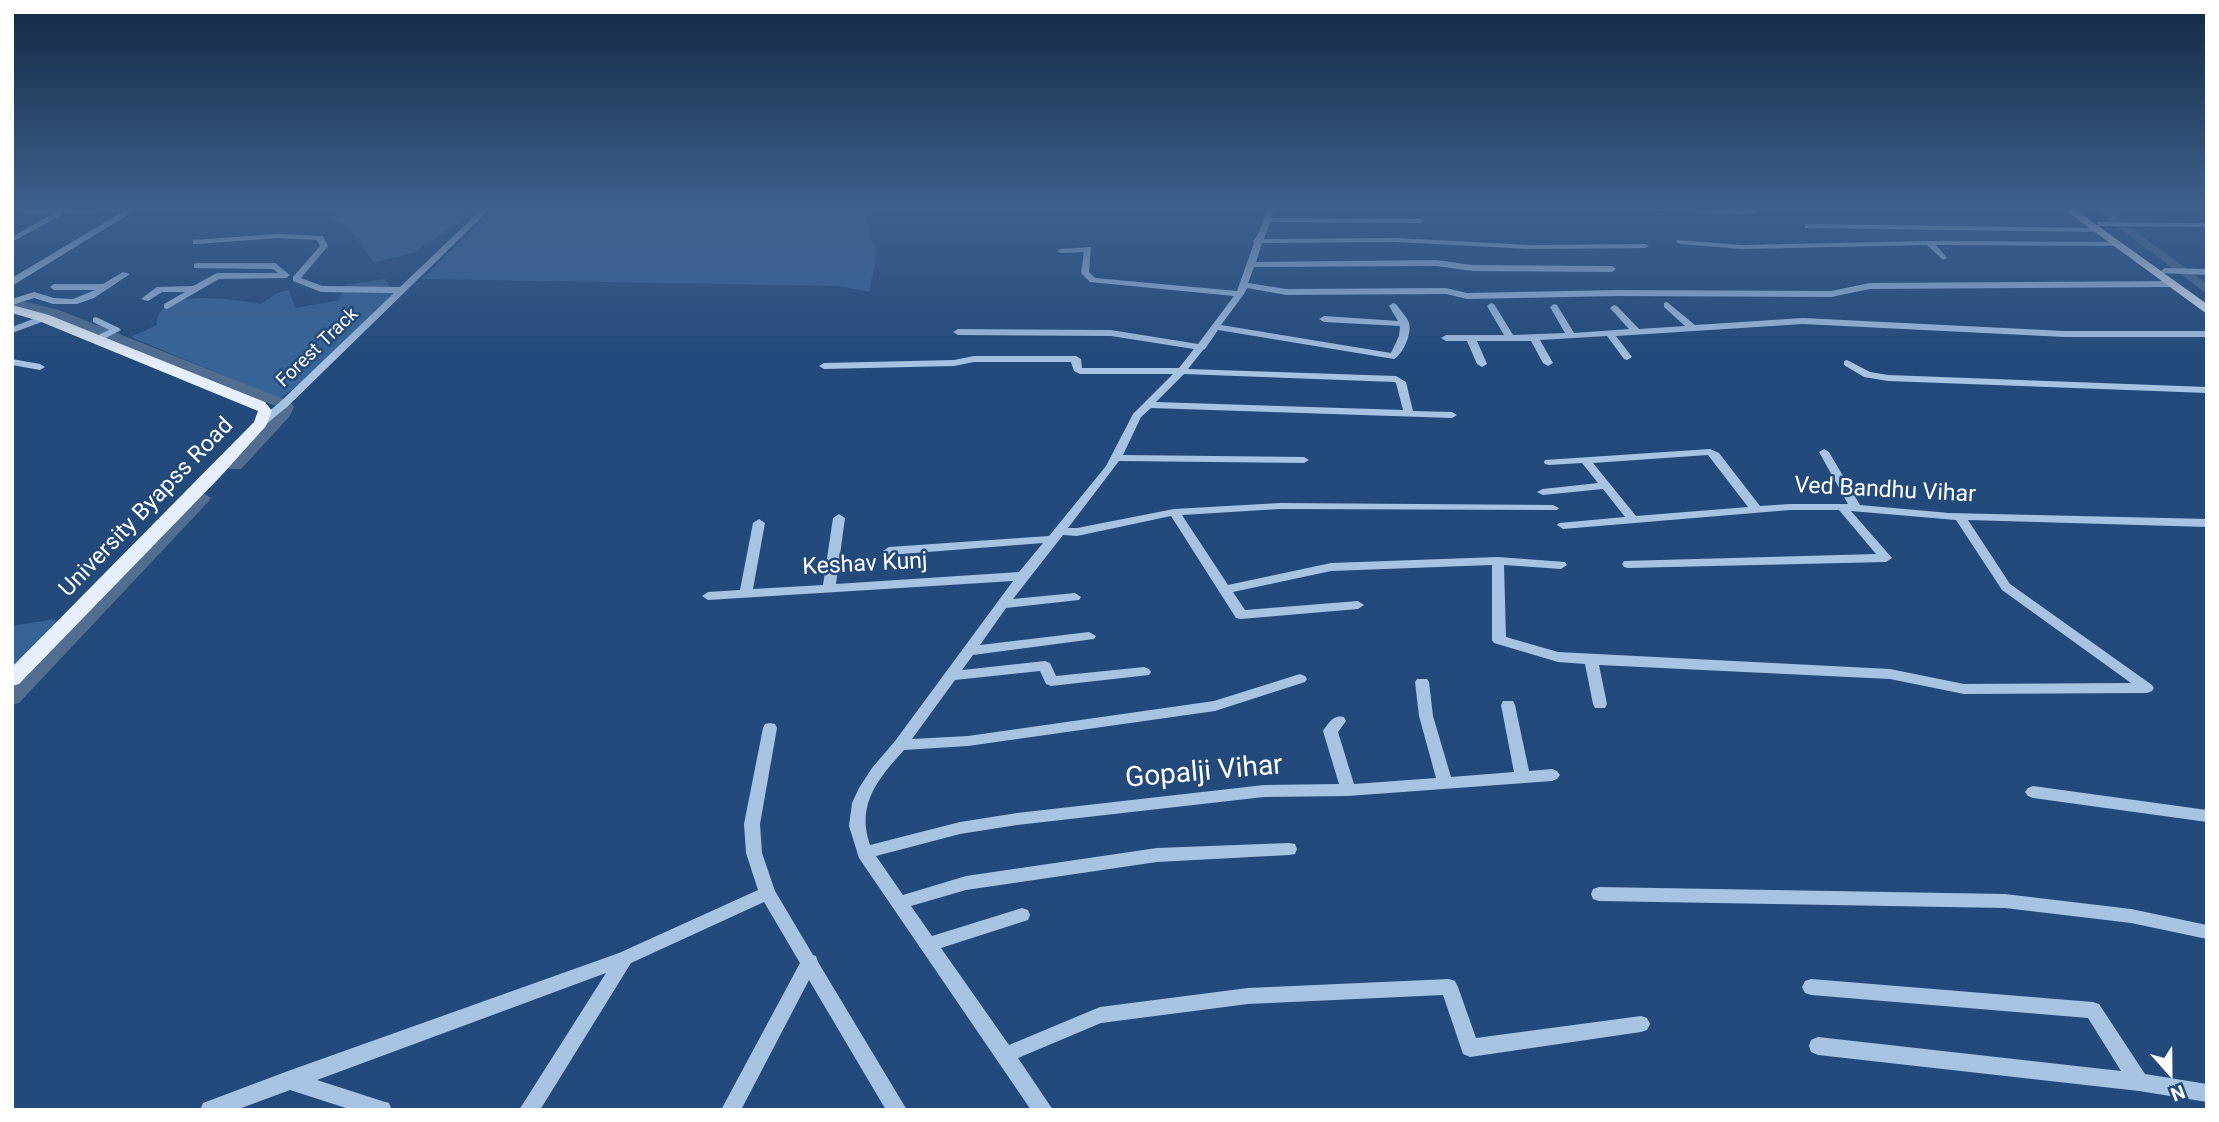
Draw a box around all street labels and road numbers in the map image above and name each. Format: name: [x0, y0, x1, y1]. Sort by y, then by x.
street label: Forest Track: [272, 303, 364, 393]
street label: University Byapss Road: [54, 413, 240, 603]
street label: Ved Bandhu Vihar: [1794, 472, 1976, 510]
street label: Keshav Kunj: [802, 548, 928, 582]
street label: Gopalji Vihar: [1124, 749, 1284, 797]

